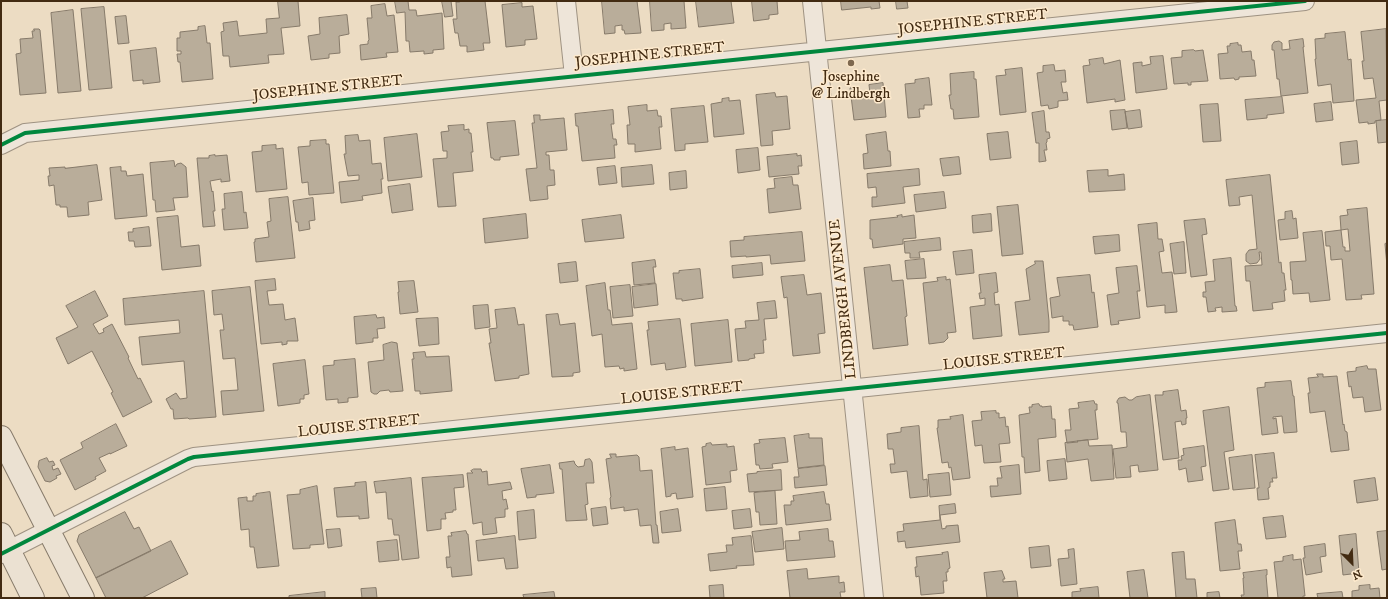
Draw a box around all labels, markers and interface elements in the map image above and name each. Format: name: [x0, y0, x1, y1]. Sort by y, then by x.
street label: JOSEPHINE STREET: [897, 6, 1049, 40]
street label: JOSEPHINE STREET: [574, 39, 726, 73]
marker: Josephine @ Lindbergh: [846, 58, 856, 68]
place label: Josephine @ Lindbergh: [812, 69, 890, 104]
street label: JOSEPHINE STREET: [252, 72, 404, 106]
street label: LINDBERGH AVENUE: [827, 218, 861, 380]
street label: LOUISE STREET: [942, 345, 1066, 375]
street label: LOUISE STREET: [620, 379, 744, 409]
street label: LOUISE STREET: [297, 412, 421, 442]
north arrow: [1332, 543, 1372, 583]
text: N: [1350, 566, 1364, 582]

